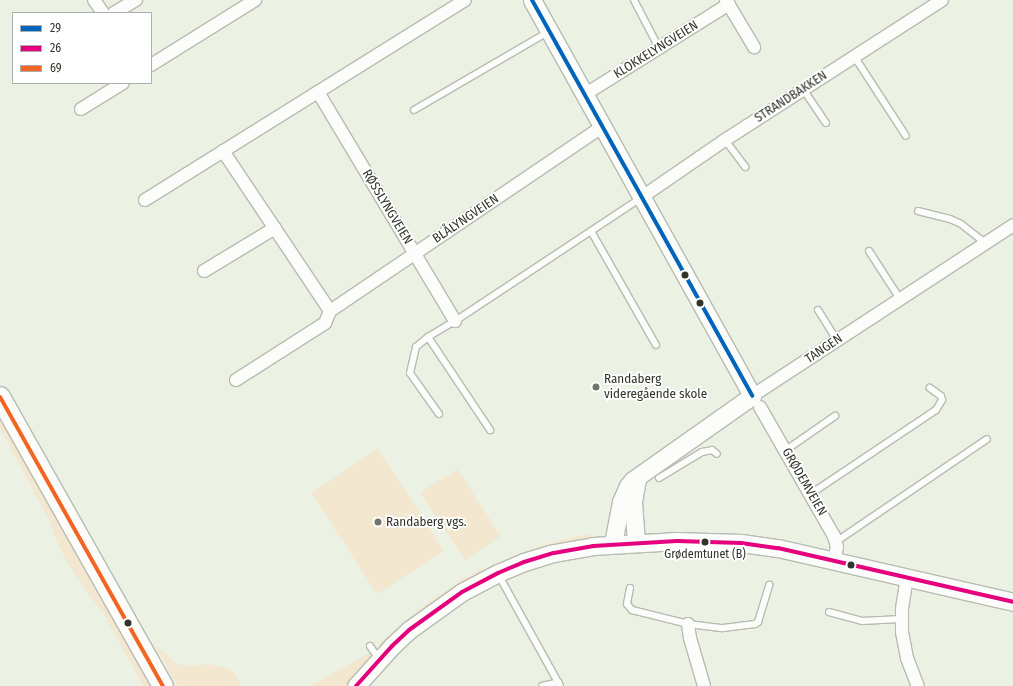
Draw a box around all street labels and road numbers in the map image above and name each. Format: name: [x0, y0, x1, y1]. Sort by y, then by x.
street label: KLOKKELYNGVEIEN: [611, 18, 701, 82]
street label: STRANDBAKKEN: [752, 68, 830, 126]
street label: RØSSLYNGVEIEN: [359, 167, 415, 247]
street label: BLÅLYNGVEIEN: [430, 191, 502, 247]
street label: TANGEN: [802, 331, 846, 367]
street label: GRØDEMVEIEN: [778, 445, 830, 519]

